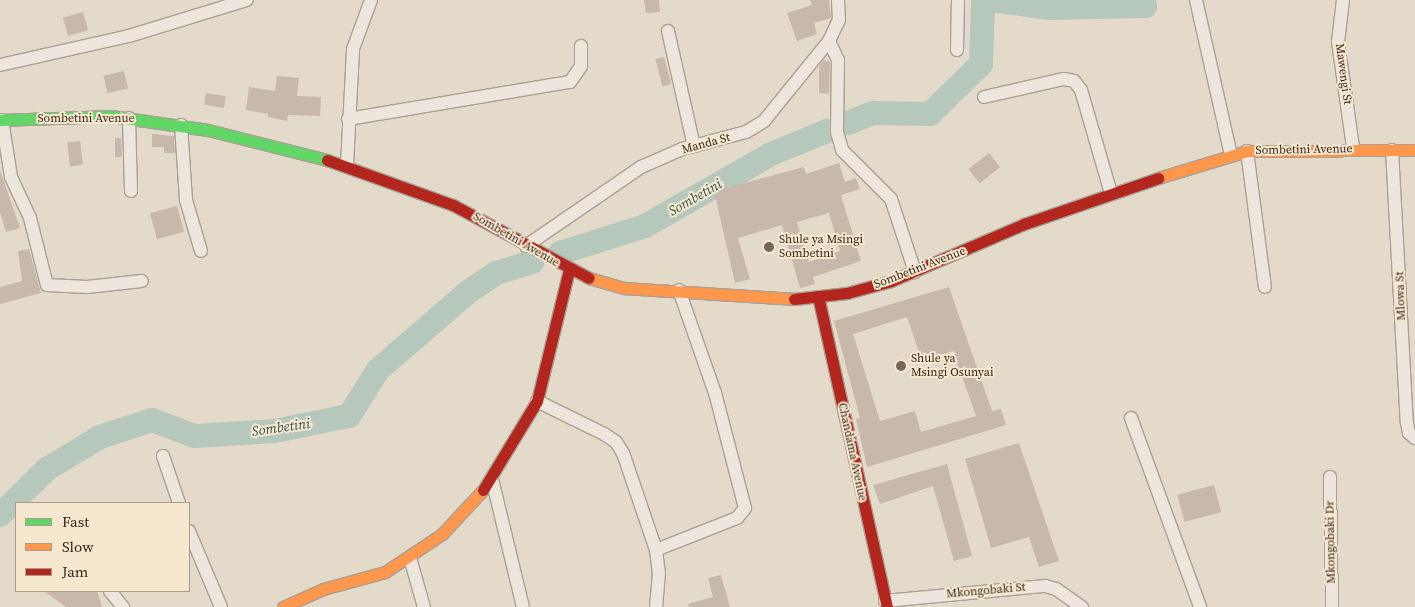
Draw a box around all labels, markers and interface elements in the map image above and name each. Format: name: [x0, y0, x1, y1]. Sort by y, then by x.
street label: Mawengi St: [1332, 43, 1354, 105]
street label: Sombetini Avenue: [37, 112, 135, 126]
street label: Manda St: [680, 131, 732, 157]
street label: Sombetini Avenue: [1255, 142, 1353, 158]
water label: Sombetini: [665, 175, 725, 219]
street label: Sombetini Avenue: [470, 209, 562, 271]
place label: Shule ya Msingi Sombetini: [779, 233, 863, 261]
marker: Shule ya Msingi Sombetini: [763, 241, 775, 253]
street label: Sombetini Avenue: [872, 244, 968, 292]
street label: Mlowa St: [1393, 271, 1409, 321]
place label: Shule ya Msingi Osunyai: [911, 352, 993, 380]
marker: Shule ya Msingi Osunyai: [895, 360, 907, 372]
street label: Chandama Avenue: [835, 402, 869, 502]
water label: Sombetini: [251, 415, 311, 439]
street label: Mkongobaki Dr: [1323, 500, 1339, 584]
legend: [15, 502, 190, 592]
text: Fast: [62, 511, 89, 532]
text: Slow: [62, 536, 94, 557]
text: Jam: [62, 561, 88, 582]
street label: Mkongobaki St: [946, 580, 1026, 602]

